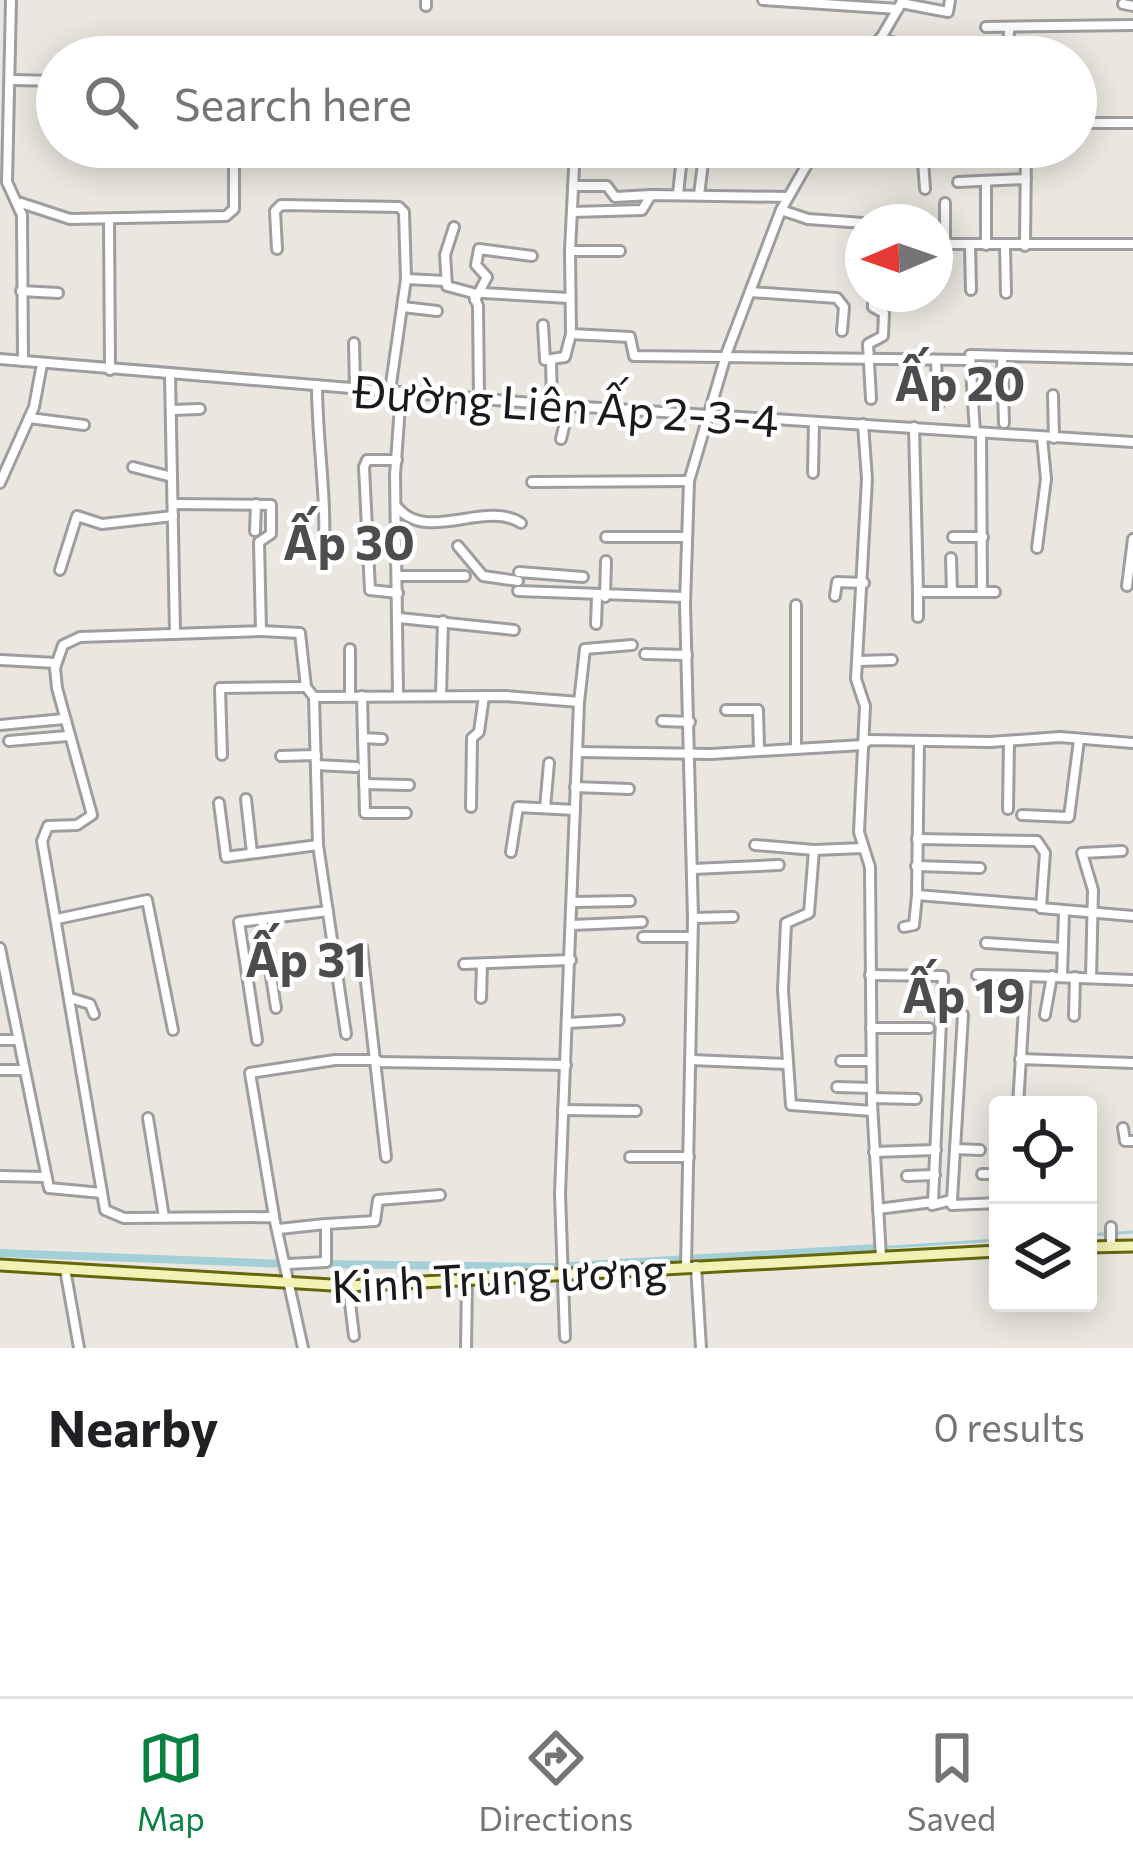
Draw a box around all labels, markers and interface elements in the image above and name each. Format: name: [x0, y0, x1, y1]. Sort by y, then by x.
search box: [36, 36, 1097, 168]
icon: search: [78, 69, 144, 135]
text: Search here: [174, 75, 412, 130]
north arrow: [845, 204, 953, 312]
district label: Ấp 20: [895, 347, 1025, 411]
street label: Đường Liên Ấp 2-3-4: [350, 358, 781, 446]
district label: Ấp 30: [283, 506, 415, 570]
district label: Ấp 31: [245, 923, 367, 987]
district label: Ấp 19: [902, 959, 1026, 1023]
map controls: [989, 1096, 1097, 1312]
button: locate: [989, 1096, 1097, 1204]
button: layers: [989, 1204, 1097, 1312]
street label: Kinh Trung ương: [330, 1240, 668, 1312]
text: Nearby: [48, 1395, 218, 1458]
text: 0 results: [933, 1402, 1085, 1450]
tab: Map: [137, 1725, 205, 1838]
tab: Directions: [479, 1725, 633, 1838]
tab: Saved: [907, 1725, 996, 1838]

